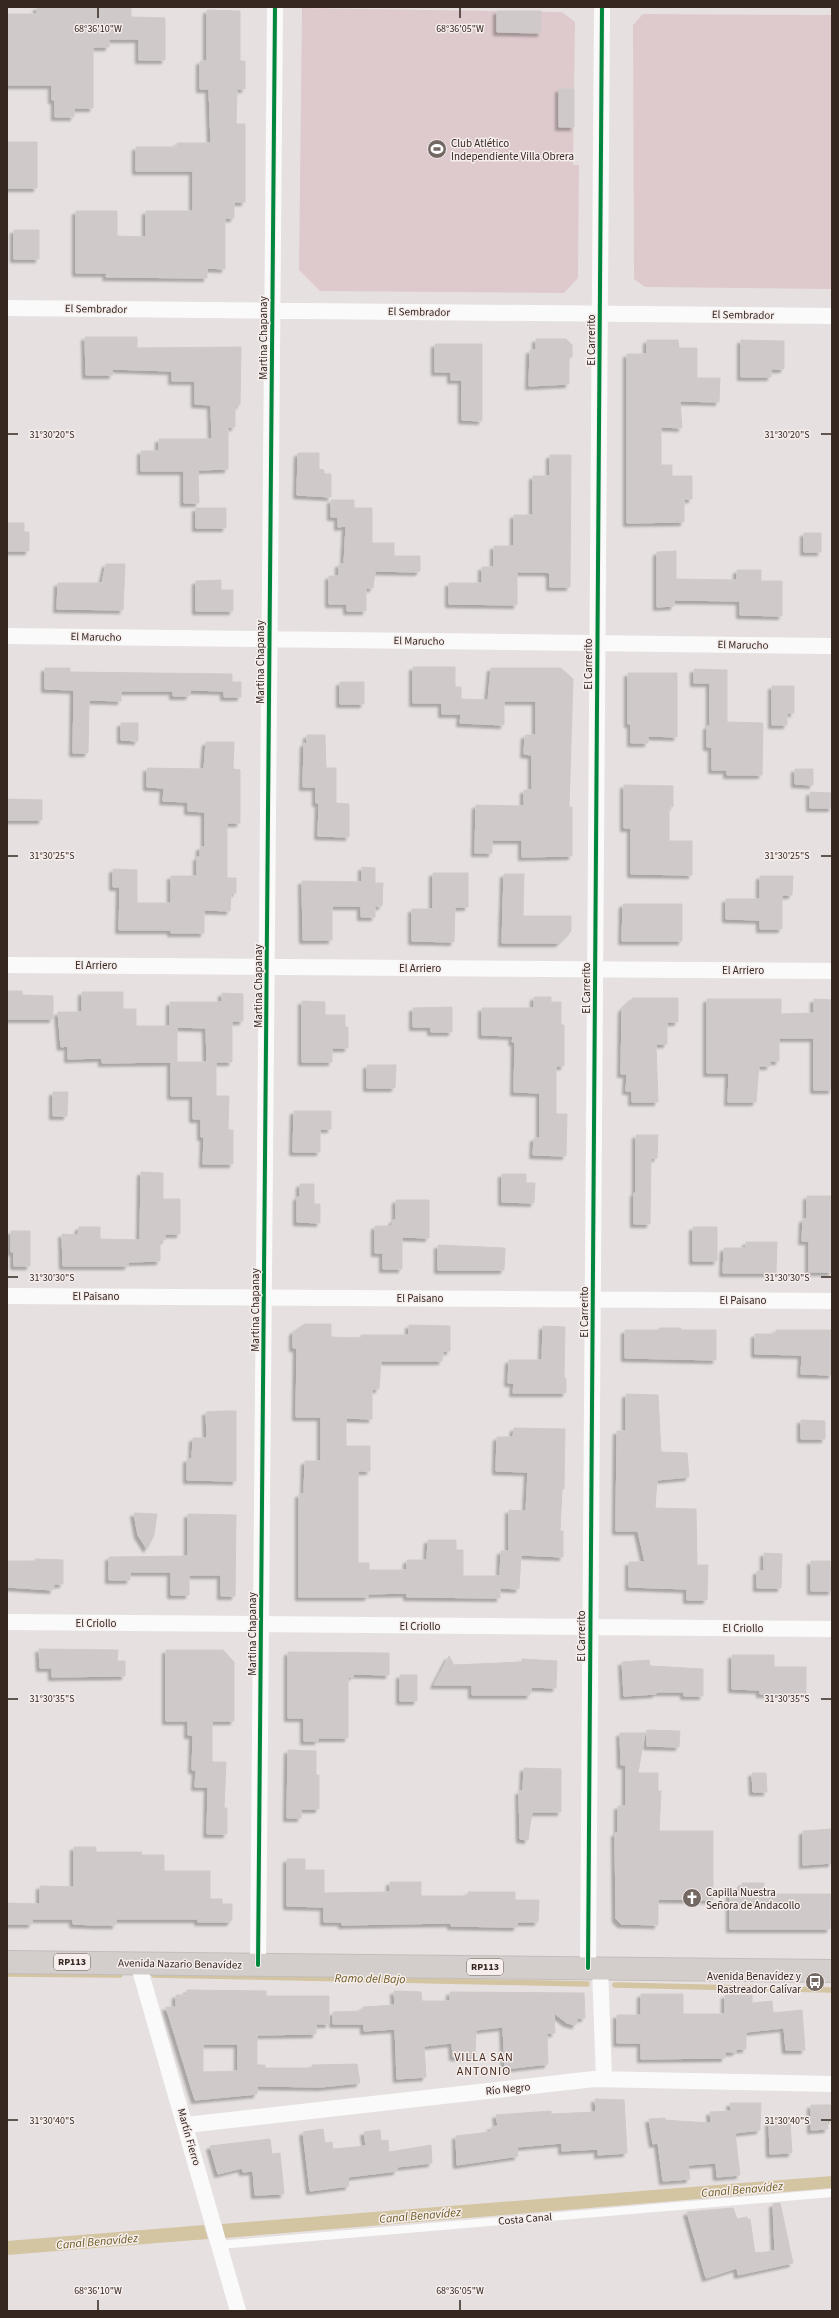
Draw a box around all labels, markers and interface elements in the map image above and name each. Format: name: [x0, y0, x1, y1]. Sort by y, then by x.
text: 68°36'10"W: [74, 22, 122, 36]
text: 68°36'05"W: [436, 22, 484, 36]
place label: Club Atlético Independiente Villa Obrera: [451, 136, 574, 164]
sports icon: Club Atlético Independiente Villa Obrera: [426, 138, 448, 160]
street label: Martina Chapanay: [256, 296, 271, 380]
street label: El Sembrador: [65, 301, 127, 317]
street label: El Sembrador: [388, 304, 450, 320]
street label: El Sembrador: [712, 307, 774, 323]
street label: El Carrerito: [584, 314, 599, 366]
text: 31°30'20"S: [29, 428, 75, 442]
text: 31°30'20"S: [764, 428, 810, 442]
street label: Martina Chapanay: [253, 620, 268, 704]
street label: El Marucho: [70, 629, 122, 645]
street label: El Marucho: [393, 633, 445, 649]
street label: El Marucho: [717, 637, 769, 653]
street label: El Carrerito: [581, 638, 596, 690]
text: 31°30'25"S: [29, 849, 75, 863]
text: 31°30'25"S: [764, 849, 810, 863]
street label: Martina Chapanay: [251, 944, 266, 1028]
street label: El Arriero: [75, 958, 117, 973]
street label: El Arriero: [399, 961, 441, 976]
street label: El Carrerito: [579, 962, 594, 1014]
street label: El Arriero: [722, 963, 764, 978]
street label: Martina Chapanay: [248, 1268, 263, 1352]
text: 31°30'30"S: [29, 1271, 75, 1285]
text: 31°30'30"S: [764, 1271, 810, 1285]
street label: El Carrerito: [577, 1286, 592, 1338]
street label: El Paisano: [73, 1289, 120, 1304]
street label: El Paisano: [397, 1291, 444, 1306]
street label: El Paisano: [720, 1293, 767, 1308]
street label: Martina Chapanay: [245, 1592, 260, 1676]
street label: El Carrerito: [574, 1610, 589, 1662]
street label: El Criollo: [75, 1616, 117, 1631]
street label: El Criollo: [399, 1619, 441, 1634]
street label: El Criollo: [722, 1621, 764, 1636]
text: 31°30'35"S: [29, 1692, 75, 1706]
text: 31°30'35"S: [764, 1692, 810, 1706]
place label: Capilla Nuestra Señora de Andacollo: [706, 1885, 800, 1913]
church icon: Capilla Nuestra Señora de Andacollo: [681, 1887, 703, 1909]
road number: RP113: [54, 1954, 90, 1970]
street label: Avenida Nazario Benavídez: [118, 1955, 242, 1973]
road number: RP113: [467, 1959, 503, 1975]
place label: Avenida Benavídez y Rastreador Calívar: [707, 1969, 801, 1997]
water label: Ramo del Bajo: [334, 1970, 406, 1988]
bus stop icon: Avenida Benavídez y Rastreador Calívar: [804, 1971, 826, 1993]
district label: VILLA SAN ANTONIO: [454, 2049, 514, 2080]
street label: Río Negro: [485, 2079, 531, 2099]
street label: Martín Fierro: [174, 2107, 204, 2167]
text: 31°30'40"S: [29, 2114, 75, 2128]
text: 31°30'40"S: [764, 2114, 810, 2128]
water label: Canal Benavídez: [701, 2178, 785, 2202]
water label: Canal Benavídez: [379, 2204, 463, 2228]
street label: Costa Canal: [497, 2209, 553, 2229]
water label: Canal Benavídez: [56, 2230, 140, 2254]
text: 68°36'10"W: [74, 2284, 122, 2298]
text: 68°36'05"W: [436, 2284, 484, 2298]

